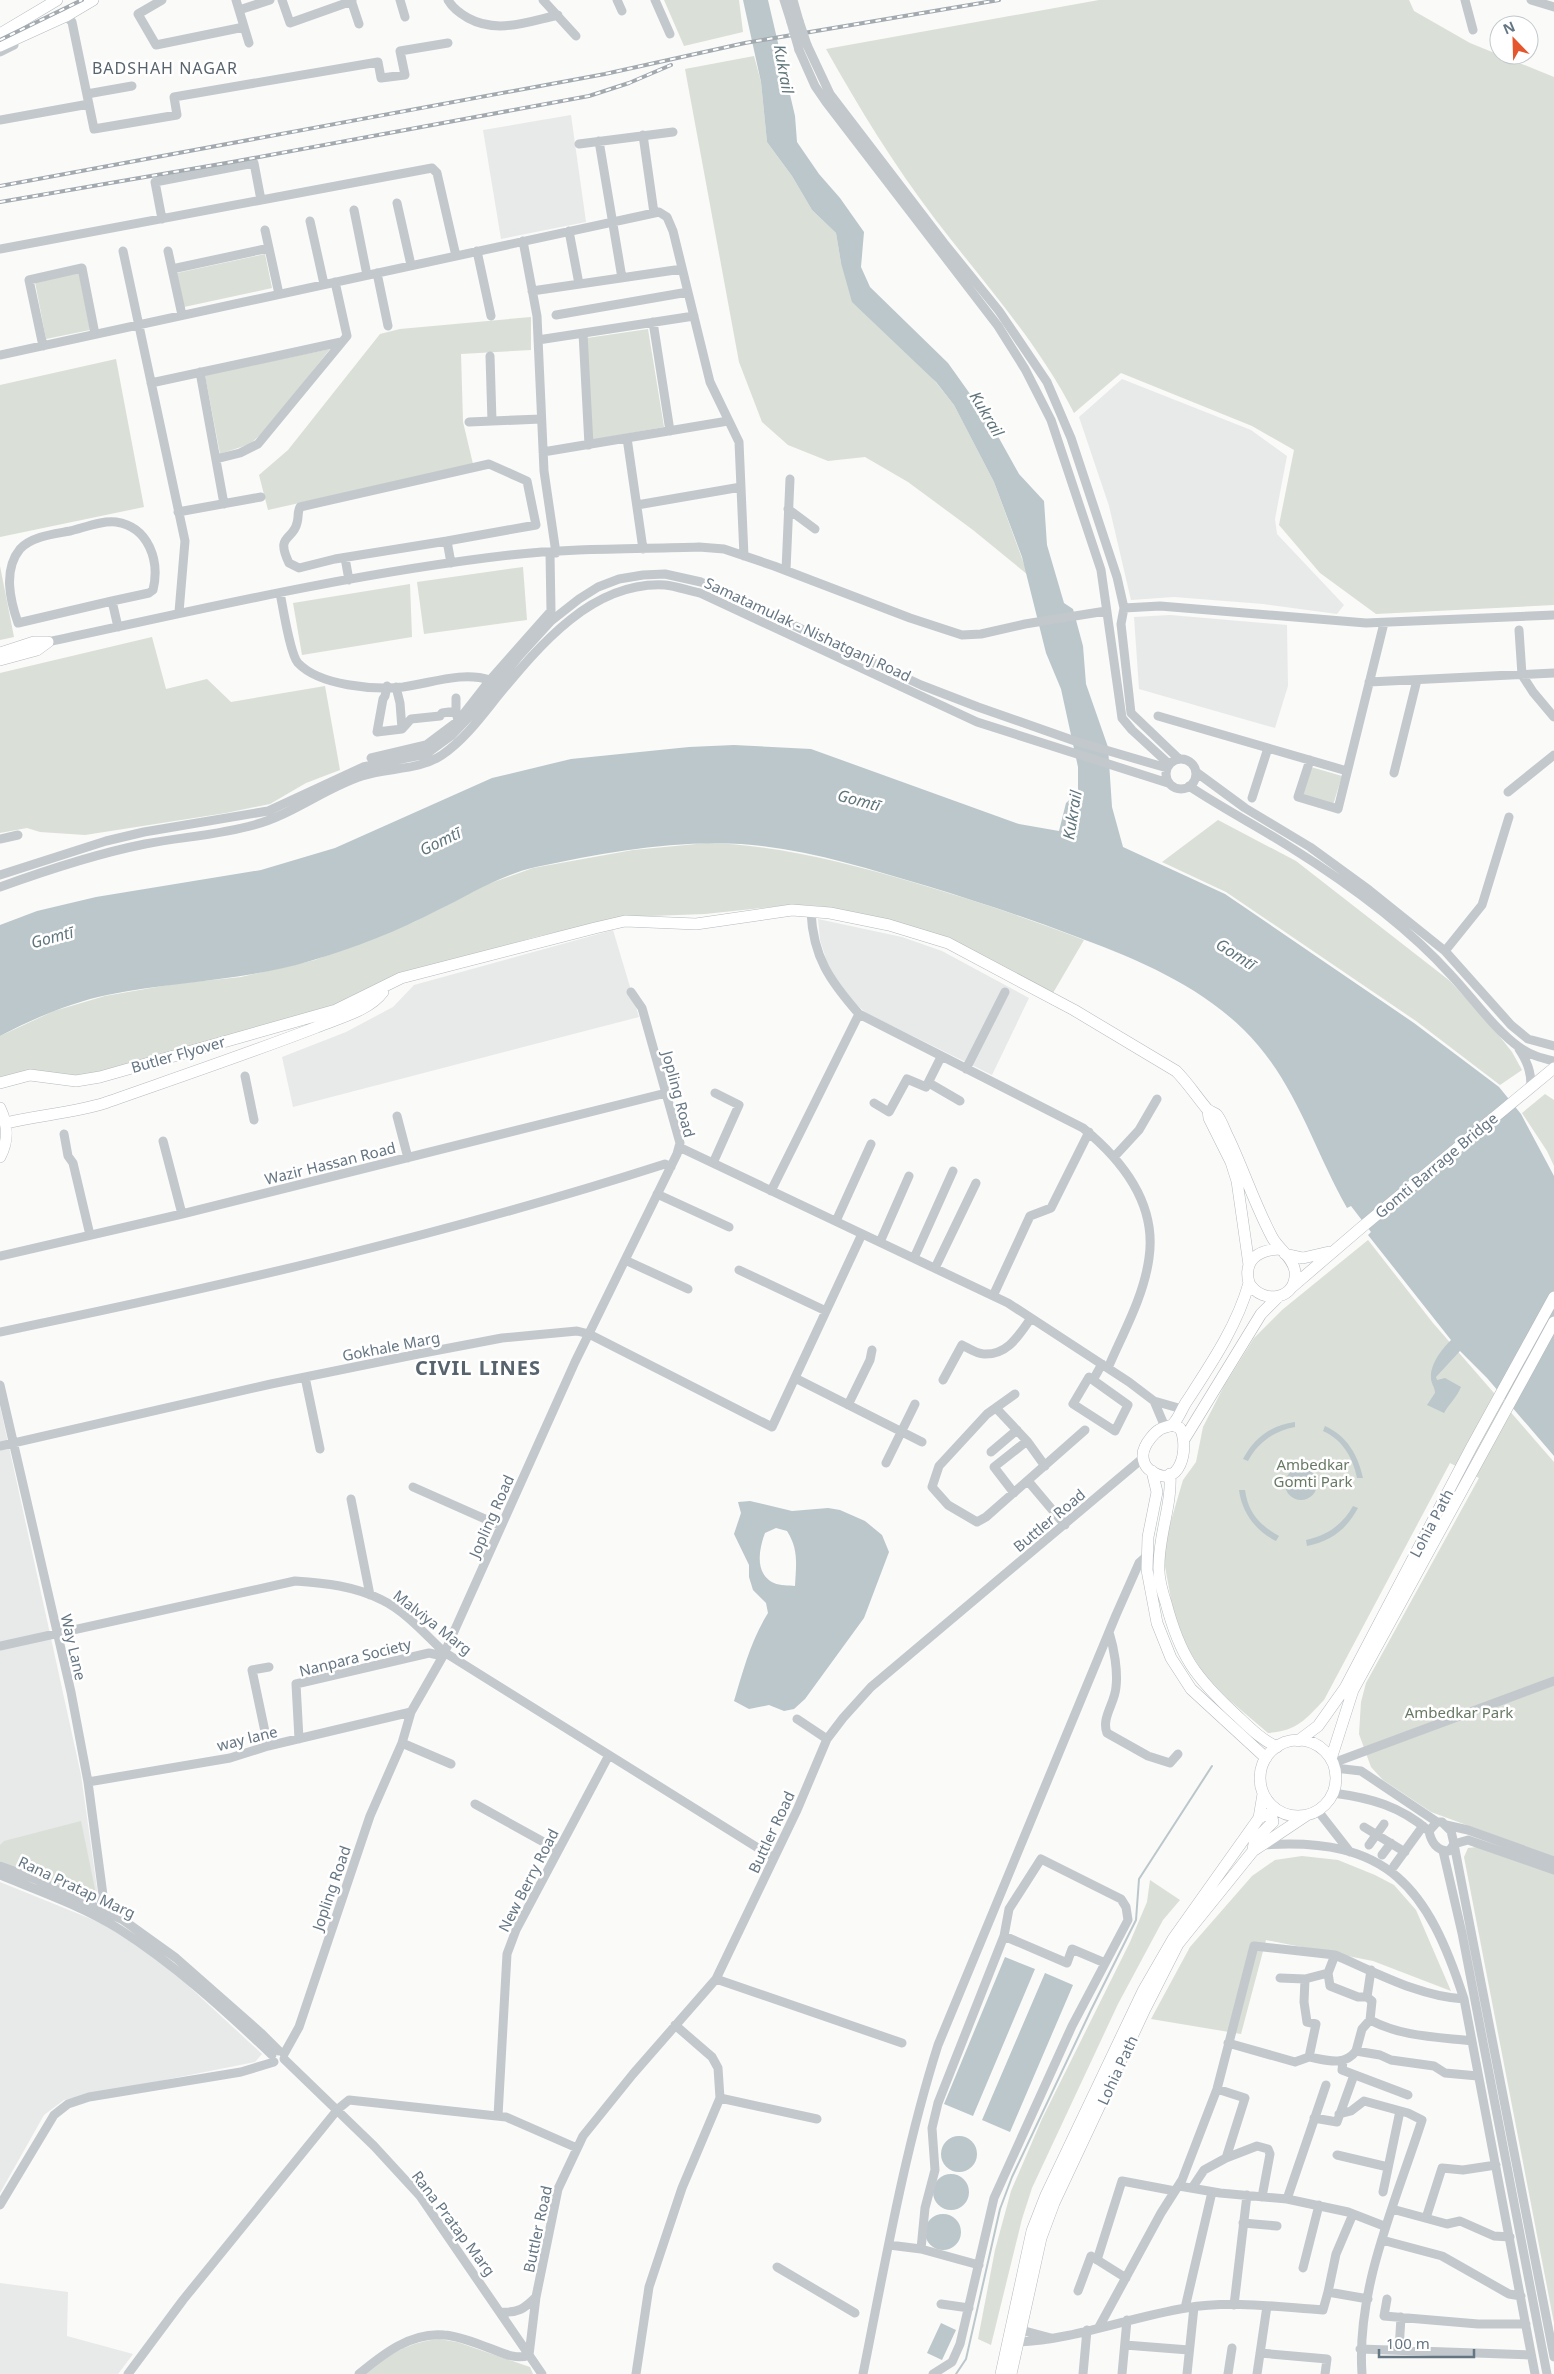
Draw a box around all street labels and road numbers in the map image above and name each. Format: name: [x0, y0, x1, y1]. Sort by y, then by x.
street label: Samatamulak - Nishatganj Road: [702, 572, 914, 686]
street label: Butler Flyover: [129, 1031, 227, 1077]
street label: Jopling Road: [657, 1047, 700, 1139]
street label: Gomti Barrage Bridge: [1371, 1108, 1501, 1222]
street label: Wazir Hassan Road: [262, 1137, 398, 1189]
street label: Gokhale Marg: [340, 1327, 442, 1365]
street label: Jopling Road: [463, 1471, 518, 1562]
street label: Buttler Road: [1009, 1484, 1089, 1556]
street label: Lohia Path: [1405, 1485, 1457, 1561]
street label: Malviya Marg: [390, 1585, 476, 1659]
street label: Way Lane: [57, 1612, 91, 1682]
street label: Nanpara Society: [297, 1633, 413, 1681]
street label: way lane: [215, 1721, 279, 1755]
street label: Buttler Road: [743, 1788, 799, 1876]
street label: New Berry Road: [493, 1825, 563, 1935]
street label: Jopling Road: [306, 1843, 355, 1935]
street label: Rana Pratap Marg: [15, 1851, 139, 1923]
street label: Lohia Path: [1092, 2032, 1142, 2108]
street label: Rana Pratap Marg: [408, 2166, 500, 2280]
street label: Buttler Road: [518, 2184, 556, 2274]

